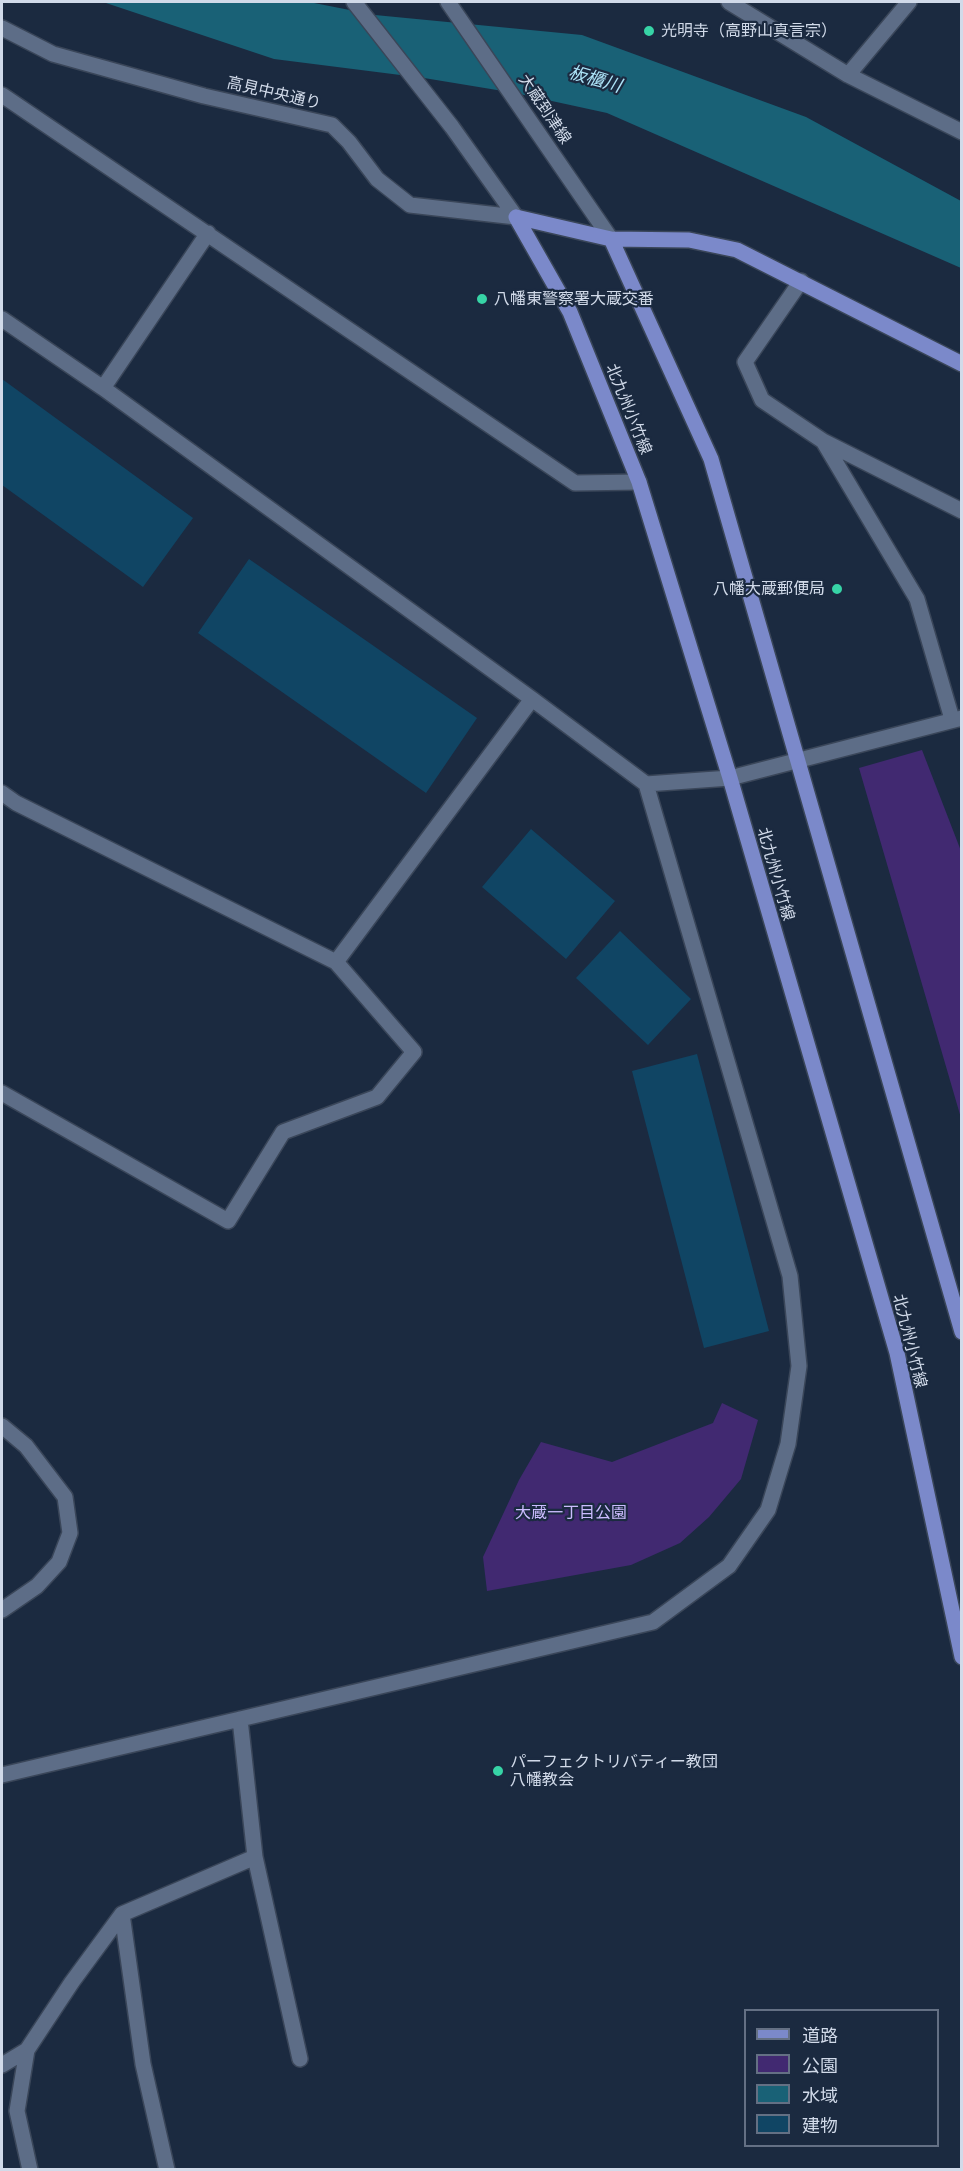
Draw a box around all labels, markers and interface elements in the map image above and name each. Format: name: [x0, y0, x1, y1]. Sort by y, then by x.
place label: 光明寺（高野山真言宗）: [661, 21, 837, 41]
marker: 光明寺（高野山真言宗）: [642, 24, 656, 38]
water label: 板櫃川: [566, 61, 624, 97]
street label: 大蔵到津線: [515, 70, 575, 148]
street label: 高見中央通り: [225, 73, 323, 113]
place label: 八幡東警察署大蔵交番: [494, 289, 654, 309]
marker: 八幡東警察署大蔵交番: [475, 292, 489, 306]
street label: 北九州小竹線: [602, 361, 656, 457]
place label: 八幡大蔵郵便局: [713, 579, 825, 599]
marker: 八幡大蔵郵便局: [830, 582, 844, 596]
street label: 北九州小竹線: [754, 825, 798, 923]
street label: 北九州小竹線: [889, 1292, 931, 1390]
park label: 大蔵一丁目公園: [515, 1503, 627, 1523]
place label: パーフェクトリバティー教団 八幡教会: [510, 1752, 718, 1790]
marker: パーフェクトリバティー教団 八幡教会: [491, 1764, 505, 1778]
legend: [744, 2009, 939, 2147]
text: 道路: [802, 2025, 838, 2045]
text: 公園: [802, 2055, 838, 2075]
text: 水域: [802, 2085, 838, 2105]
text: 建物: [802, 2115, 838, 2135]

